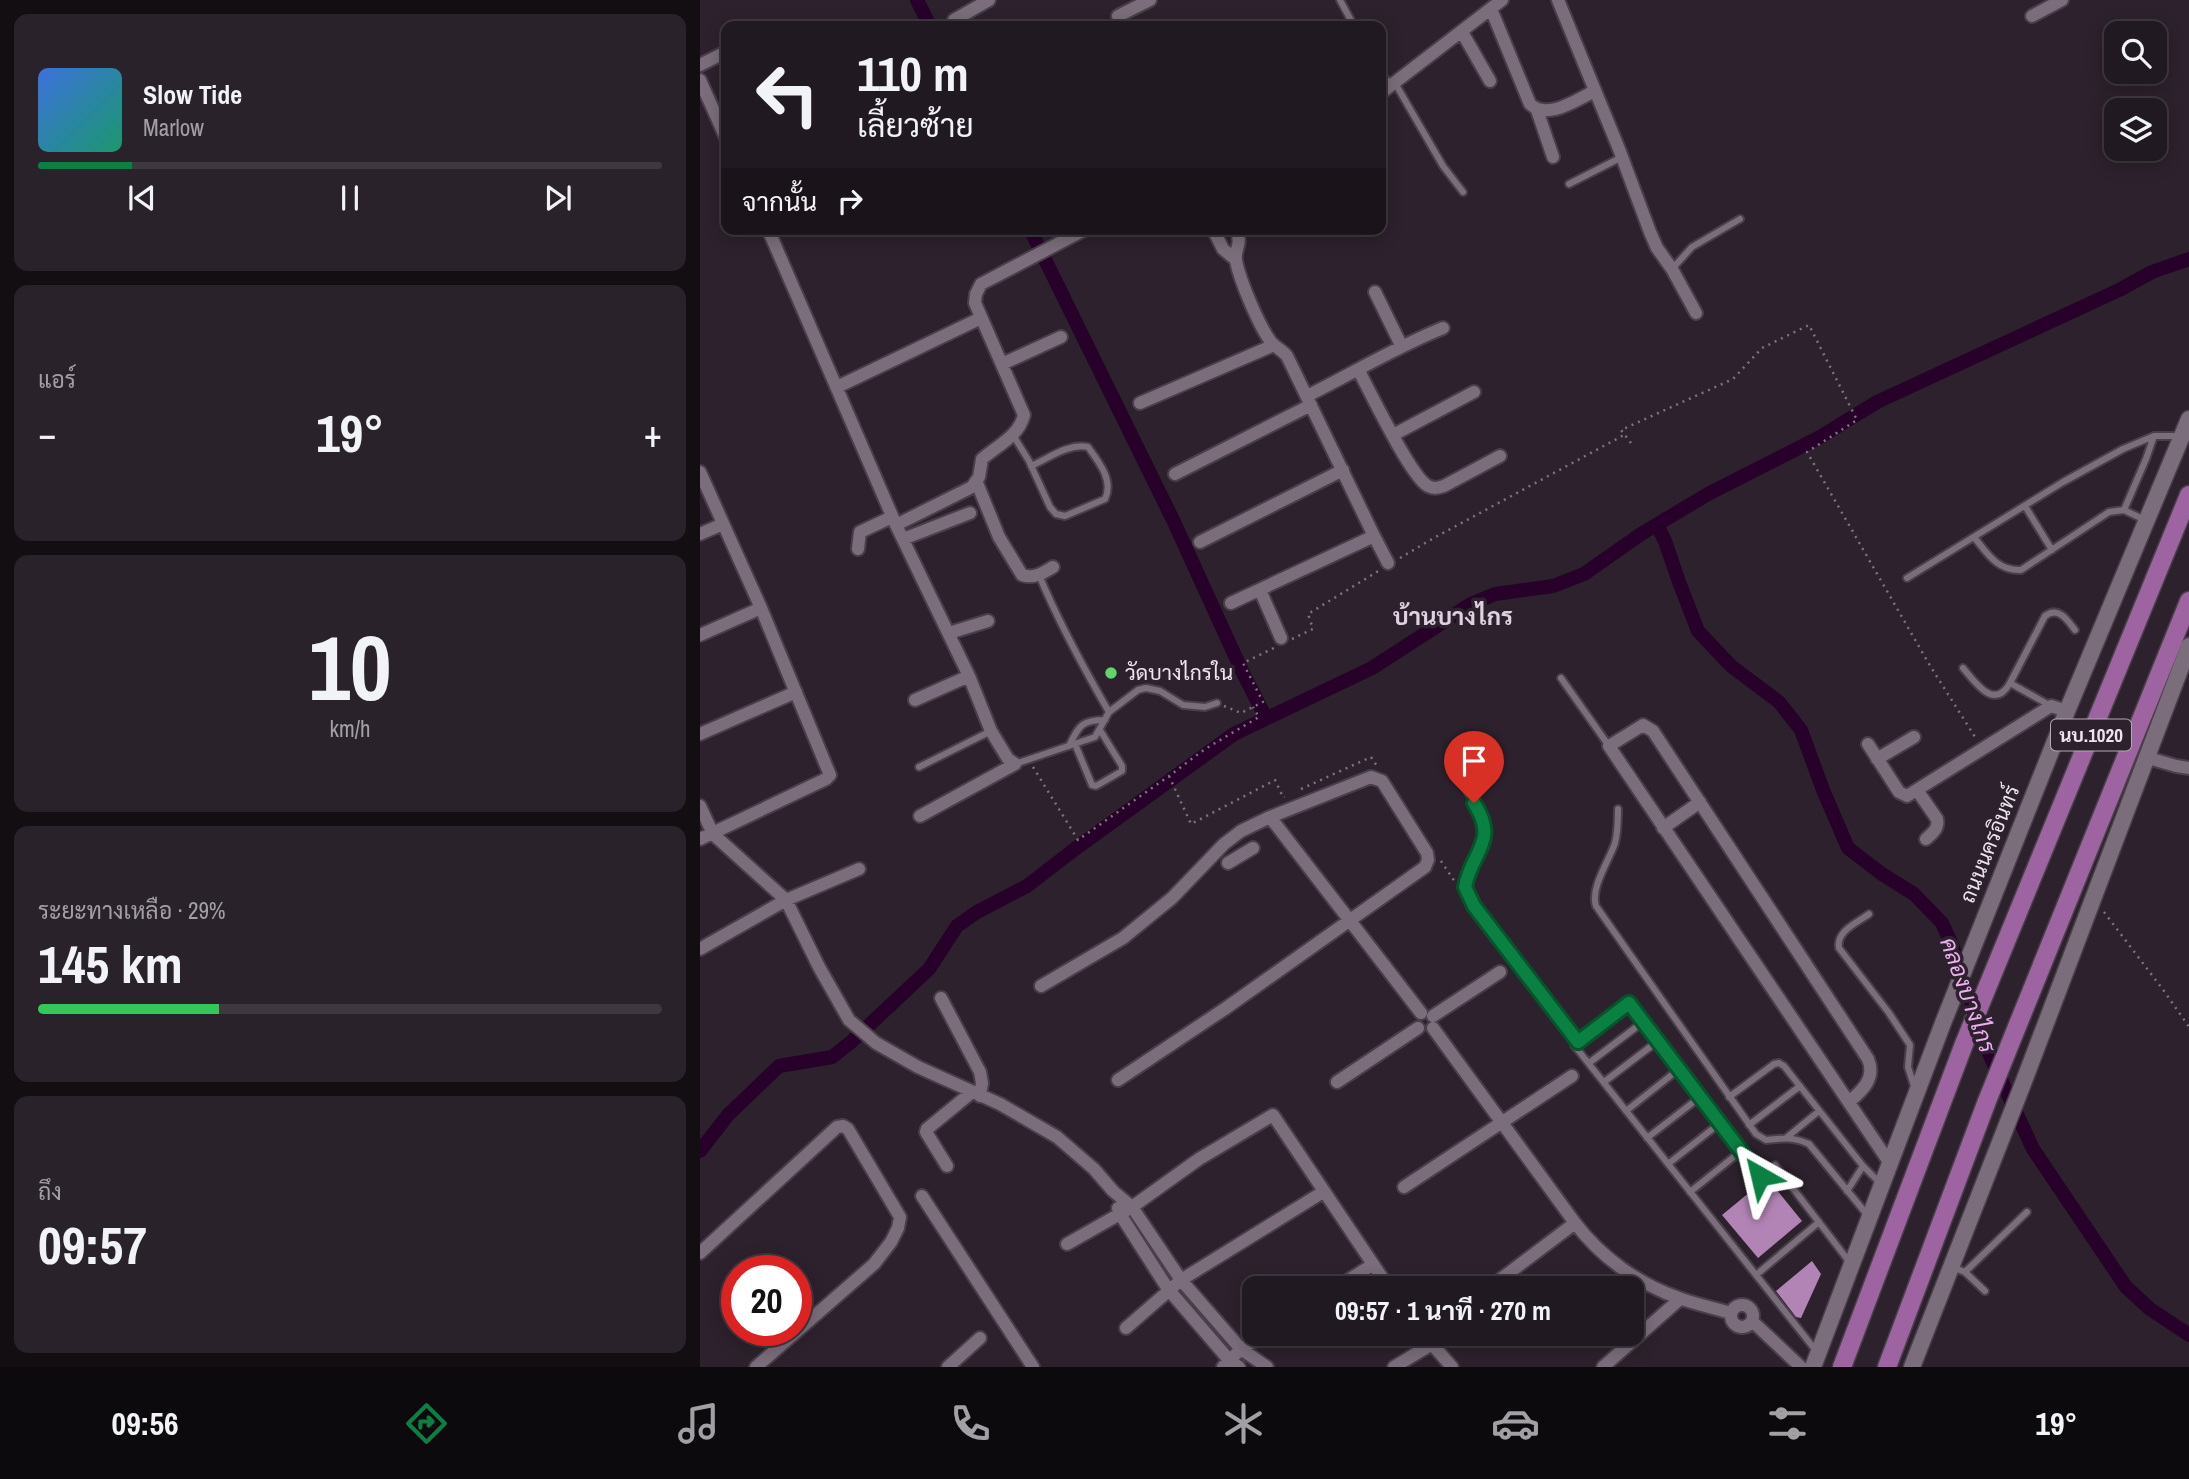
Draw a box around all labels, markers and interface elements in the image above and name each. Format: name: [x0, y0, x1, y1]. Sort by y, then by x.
map controls: [2104, 21, 2167, 161]
button: search: [2104, 21, 2167, 84]
text: 110 m: [857, 40, 969, 106]
icon: left: [742, 49, 833, 140]
text: Slow Tide: [143, 77, 242, 112]
button: layers: [2104, 98, 2167, 161]
text: เลี้ยวซ้าย: [857, 104, 974, 147]
text: Marlow: [143, 112, 204, 143]
icon: previous: [123, 179, 161, 217]
icon: pause: [331, 179, 369, 217]
icon: next: [539, 179, 577, 217]
icon: right: [831, 182, 869, 220]
text: จากนั้น: [742, 184, 817, 219]
text: แอร์: [38, 364, 76, 395]
text: 19°: [316, 398, 384, 468]
text: −: [38, 408, 56, 459]
text: +: [644, 408, 662, 459]
district label: บ้านบางไกร: [1393, 600, 1513, 632]
text: 10: [309, 606, 392, 728]
place label: วัดบางไกรใน: [1125, 658, 1233, 687]
marker: วัดบางไกรใน: [1103, 665, 1119, 681]
text: km/h: [330, 713, 370, 744]
road number: นบ.1020: [2051, 720, 2131, 750]
pin: [1444, 731, 1504, 803]
icon: arrive: [1455, 742, 1493, 780]
street label: ถนนนครอินทร์: [1953, 781, 2026, 907]
text: ระยะทางเหลือ · 29%: [38, 895, 226, 926]
text: 145 km: [38, 929, 183, 999]
water label: คลองบางไกร: [1933, 933, 2004, 1058]
position arrow: [1723, 1139, 1797, 1213]
text: ถึง: [38, 1176, 62, 1207]
text: 09:57: [38, 1210, 147, 1280]
speed limit sign: 20: [721, 1255, 812, 1346]
text: 09:57 · 1 นาที · 270 m: [1335, 1293, 1551, 1328]
icon: directions: [402, 1399, 451, 1448]
icon: music: [674, 1399, 723, 1448]
icon: phone: [946, 1399, 995, 1448]
icon: climate: [1219, 1399, 1268, 1448]
icon: car: [1491, 1399, 1540, 1448]
icon: filters: [1763, 1399, 1812, 1448]
text: 09:56: [112, 1402, 179, 1445]
text: 19°: [2035, 1402, 2077, 1445]

